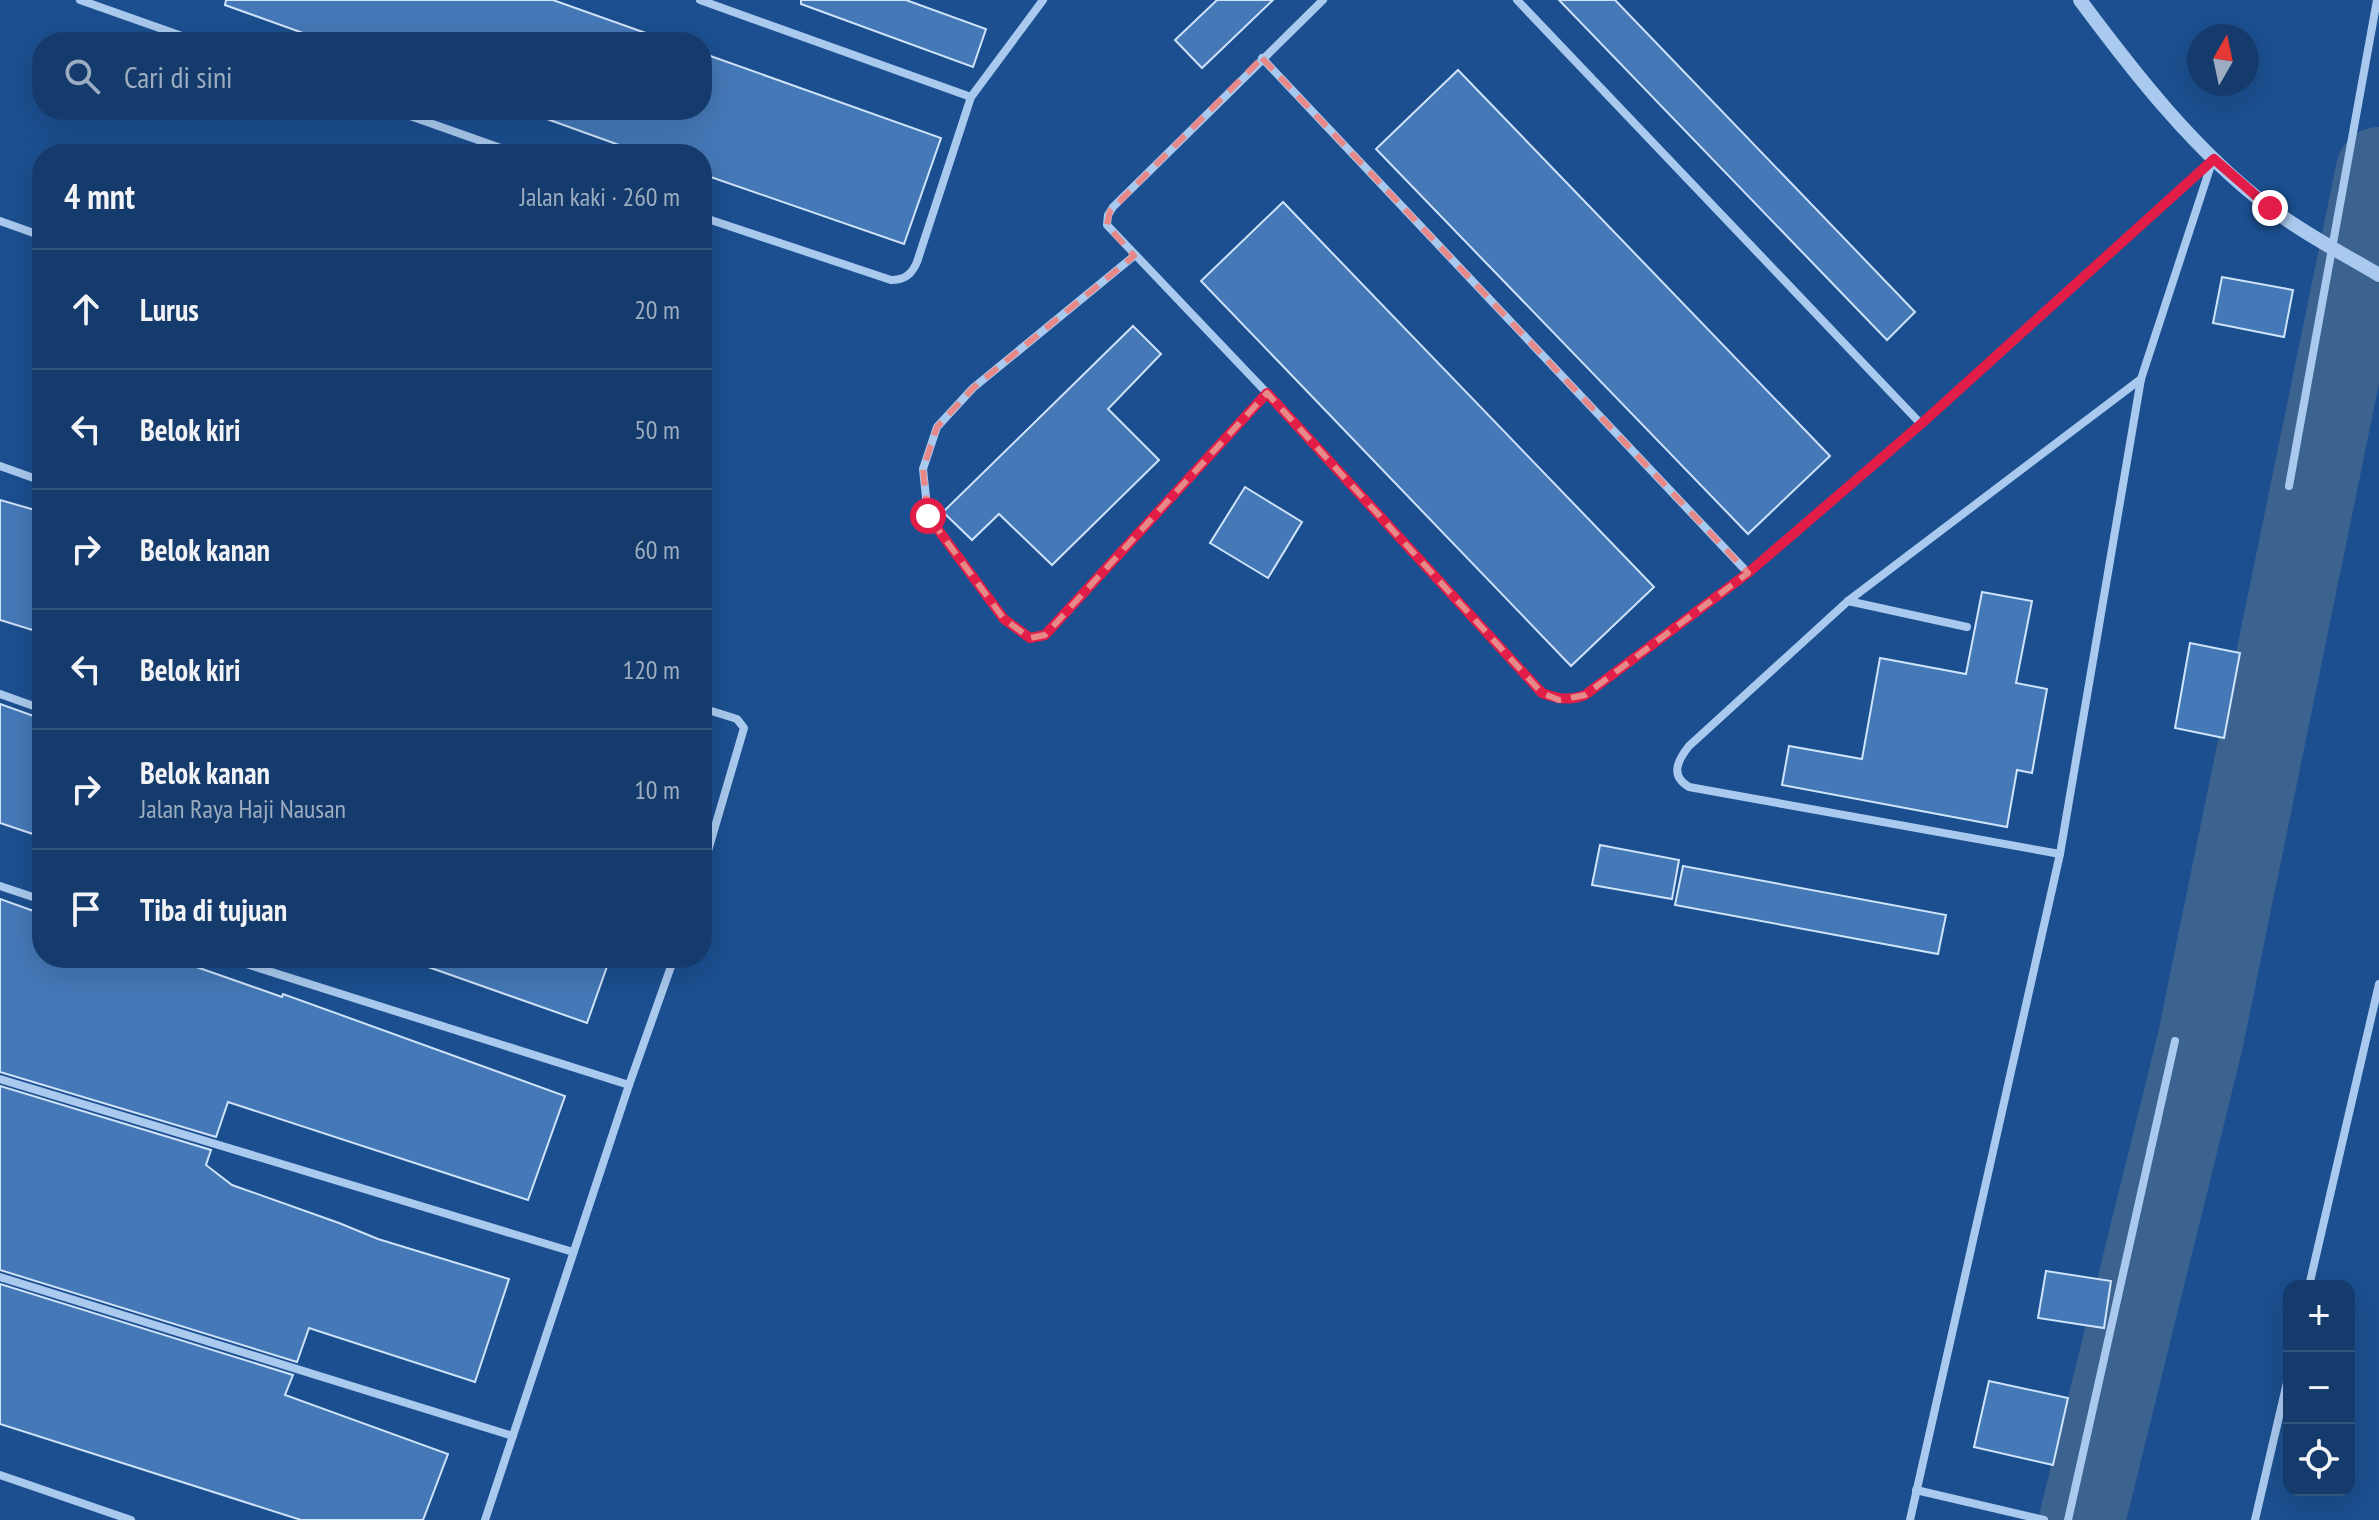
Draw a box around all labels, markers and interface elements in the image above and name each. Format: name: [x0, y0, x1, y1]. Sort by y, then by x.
north arrow: [2187, 24, 2259, 96]
search box: [32, 32, 712, 120]
icon: search: [60, 54, 104, 98]
text: Cari di sini: [124, 57, 233, 96]
text: 4 mnt: [64, 174, 135, 218]
text: Jalan kaki · 260 m: [520, 180, 680, 213]
route end: [2252, 190, 2288, 226]
icon: ahead: [64, 287, 108, 331]
text: Lurus: [140, 290, 199, 329]
text: 20 m: [634, 293, 680, 326]
icon: left: [64, 407, 108, 451]
text: Belok kiri: [140, 410, 241, 449]
text: 50 m: [634, 413, 680, 446]
route start: [910, 498, 946, 534]
icon: right: [64, 527, 108, 571]
text: Belok kanan: [140, 530, 270, 569]
text: 60 m: [634, 533, 680, 566]
icon: left: [64, 647, 108, 691]
text: Belok kiri: [140, 650, 241, 689]
text: 120 m: [622, 653, 680, 686]
text: Belok kanan: [140, 753, 270, 792]
icon: right: [64, 767, 108, 811]
text: 10 m: [634, 773, 680, 806]
text: Jalan Raya Haji Nausan: [140, 792, 346, 825]
icon: arrive: [64, 887, 108, 931]
text: Tiba di tujuan: [140, 890, 287, 929]
map controls: [2283, 1280, 2355, 1496]
button: +: [2283, 1280, 2355, 1352]
button: −: [2283, 1352, 2355, 1424]
button: locate: [2283, 1424, 2355, 1496]

